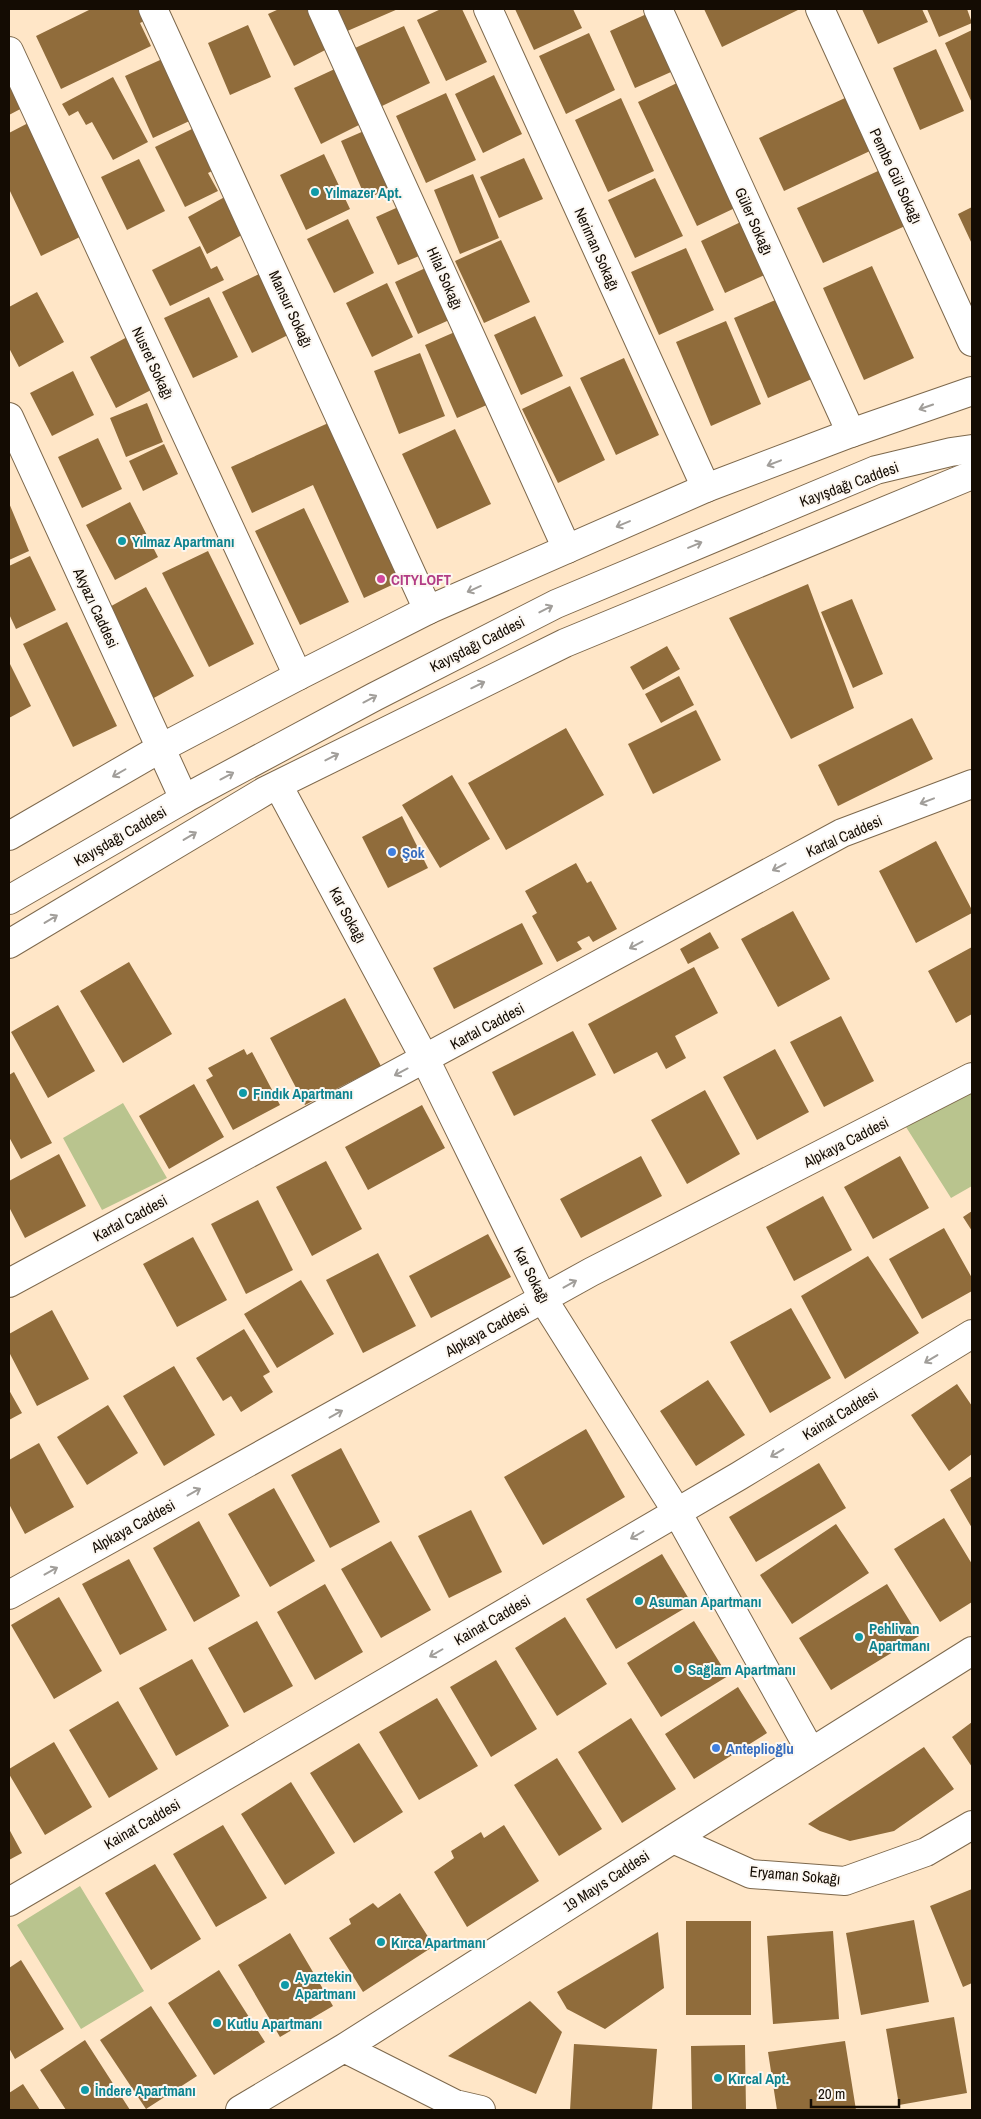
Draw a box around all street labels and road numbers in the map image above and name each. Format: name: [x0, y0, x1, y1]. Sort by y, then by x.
street label: Pembe Gül Sokağı: [865, 125, 927, 227]
street label: Güler Sokağı: [730, 184, 778, 258]
street label: Neriman Sokağı: [569, 204, 625, 294]
street label: Hilal Sokağı: [422, 243, 468, 313]
street label: Mansur Sokağı: [264, 267, 318, 351]
street label: Nusret Sokağı: [127, 323, 179, 403]
street label: Kayışdağı Caddesi: [797, 456, 901, 512]
street label: Akyazı Caddesi: [68, 564, 124, 651]
street label: Kayışdağı Caddesi: [426, 611, 528, 677]
street label: Kayışdağı Caddesi: [70, 801, 170, 871]
street label: Kartal Caddesi: [803, 810, 885, 862]
street label: Kar Sokağı: [324, 883, 372, 947]
street label: Kartal Caddesi: [446, 998, 528, 1054]
street label: Alpkaya Caddesi: [799, 1112, 892, 1173]
street label: Kartal Caddesi: [89, 1190, 171, 1246]
street label: Kar Sokağı: [509, 1243, 555, 1307]
street label: Alpkaya Caddesi: [440, 1298, 533, 1362]
street label: Kainat Caddesi: [798, 1383, 882, 1445]
street label: Alpkaya Caddesi: [86, 1494, 179, 1558]
street label: Kainat Caddesi: [450, 1590, 534, 1650]
street label: Kainat Caddesi: [100, 1794, 184, 1854]
street label: 19 Mayıs Caddesi: [559, 1845, 653, 1917]
street label: Eryaman Sokağı: [749, 1861, 841, 1889]

